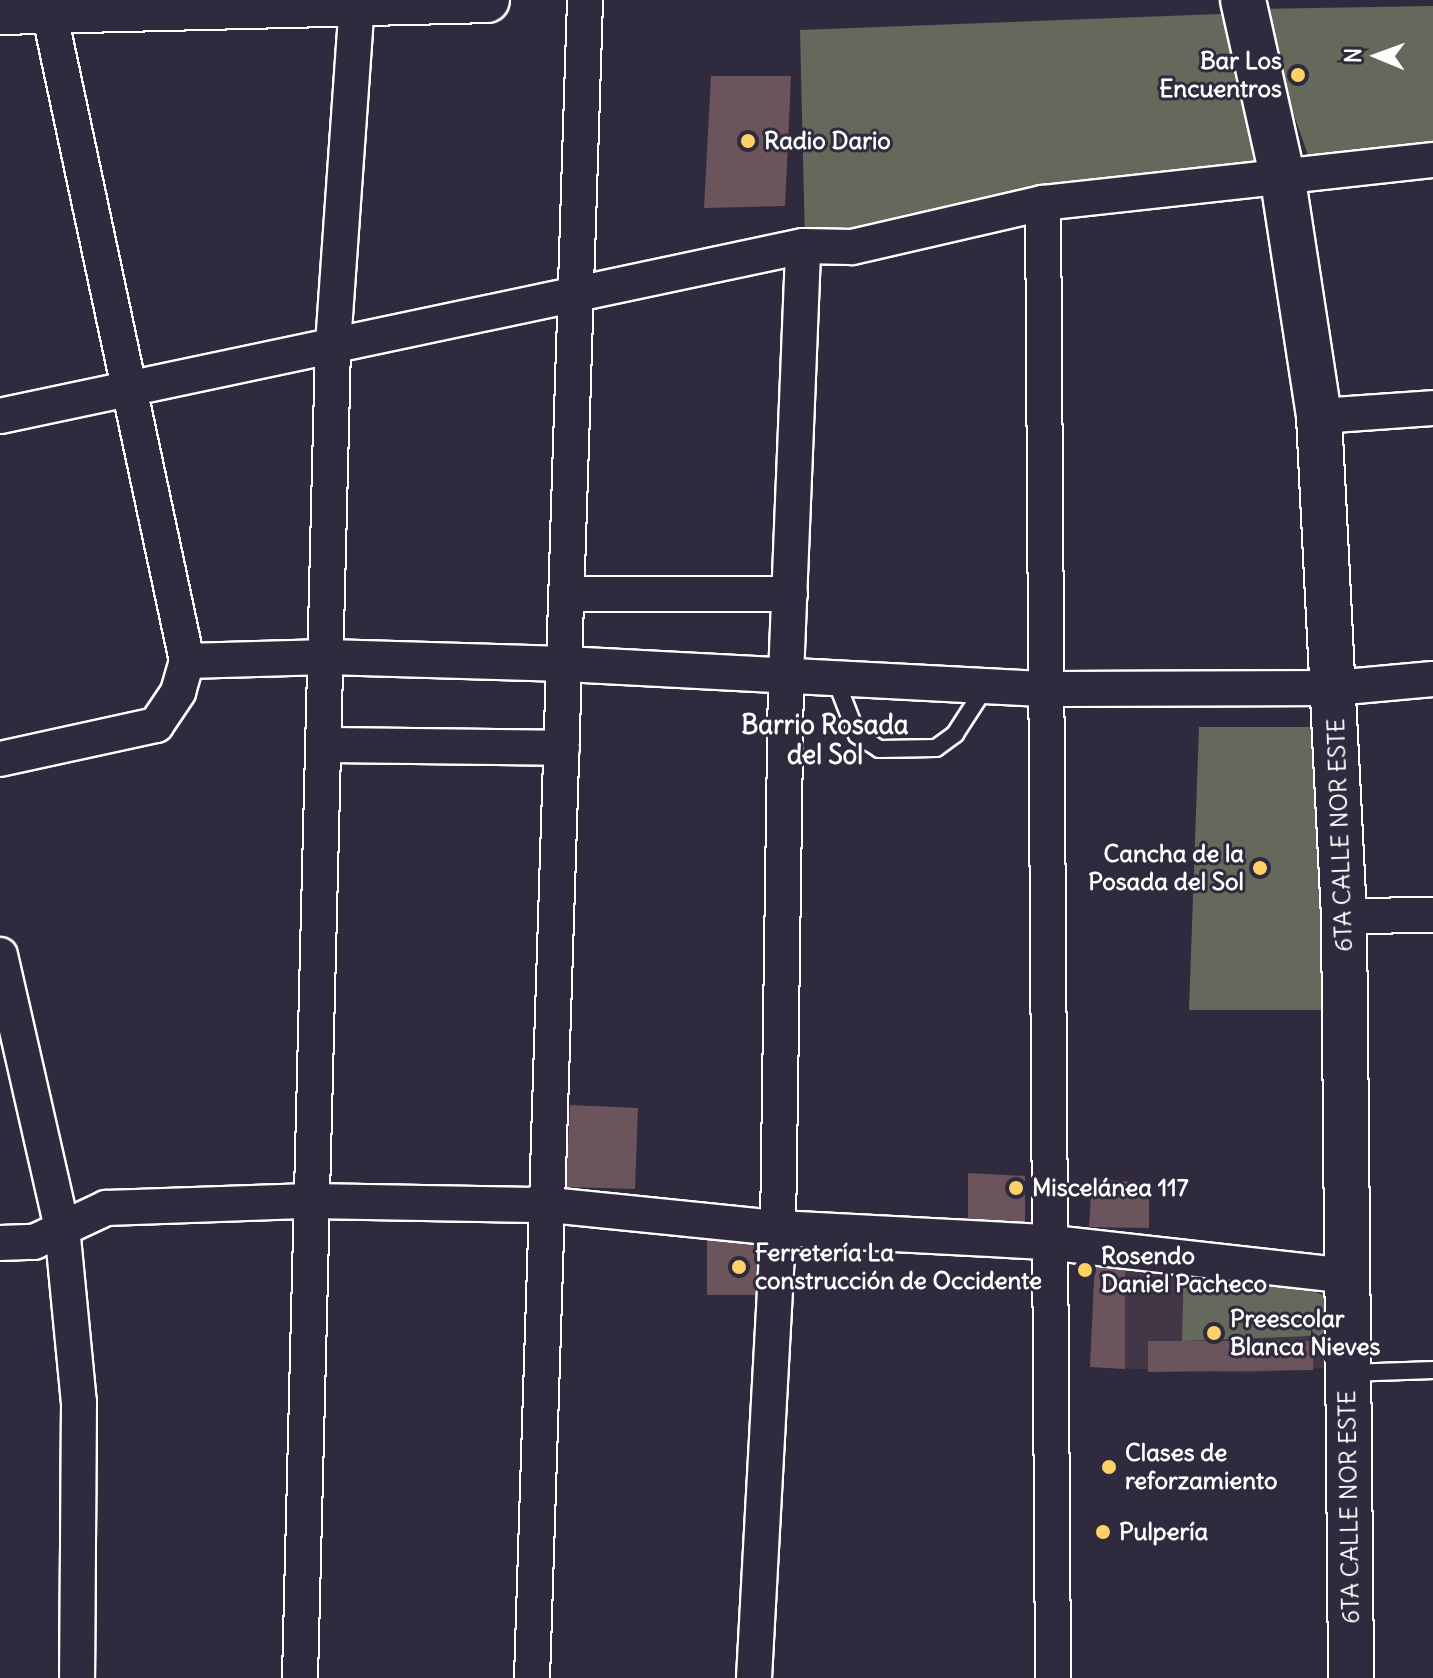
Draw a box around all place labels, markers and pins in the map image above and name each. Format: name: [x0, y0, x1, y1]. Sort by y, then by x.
place label: Bar Los Encuentros: [1159, 47, 1282, 103]
marker: Bar Los Encuentros: [1289, 66, 1307, 84]
place label: Radio Dario: [764, 127, 891, 155]
marker: Radio Dario: [739, 132, 757, 150]
place label: Cancha de la Posada del Sol: [1088, 840, 1244, 896]
marker: Cancha de la Posada del Sol: [1251, 859, 1269, 877]
place label: Miscelánea 117: [1032, 1174, 1189, 1202]
marker: Miscelánea 117: [1007, 1179, 1025, 1197]
place label: Ferretería La construcción de Occidente: [755, 1239, 1042, 1295]
place label: Rosendo Daniel Pacheco: [1101, 1242, 1267, 1298]
marker: Ferretería La construcción de Occidente: [730, 1258, 748, 1276]
marker: Rosendo Daniel Pacheco: [1076, 1261, 1094, 1279]
place label: Preescolar Blanca Nieves: [1230, 1305, 1380, 1361]
marker: Preescolar Blanca Nieves: [1205, 1324, 1223, 1342]
place label: Clases de reforzamiento: [1125, 1439, 1277, 1495]
marker: Clases de reforzamiento: [1100, 1458, 1118, 1476]
place label: Pulpería: [1119, 1518, 1208, 1546]
marker: Pulpería: [1094, 1523, 1112, 1541]

